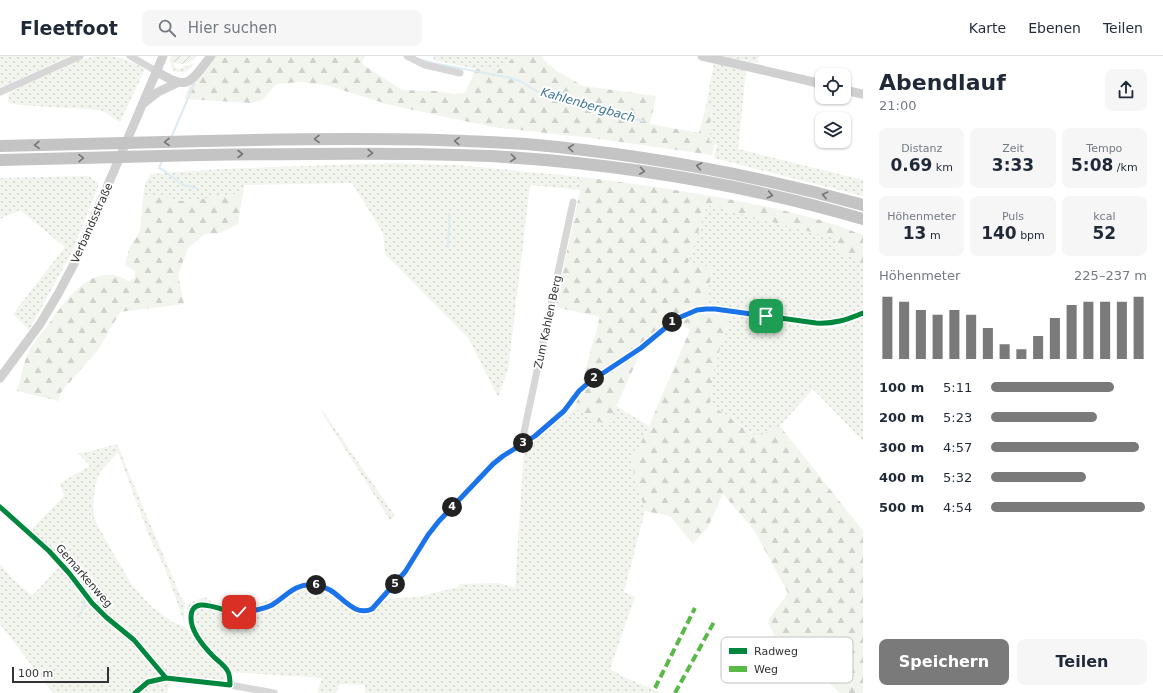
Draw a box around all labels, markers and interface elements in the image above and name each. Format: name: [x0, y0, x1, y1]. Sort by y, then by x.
search box: [142, 10, 422, 46]
text: Fleetfoot: [20, 17, 118, 39]
icon: search: [156, 17, 178, 39]
text: Hier suchen: [188, 19, 277, 37]
text: Karte: [969, 20, 1006, 36]
text: Ebenen: [1028, 20, 1081, 36]
text: Teilen: [1103, 20, 1143, 36]
map controls: [815, 68, 851, 148]
button: locate: [815, 68, 851, 104]
button: share: [1105, 69, 1147, 111]
text: Abendlauf: [879, 70, 1006, 95]
water label: Kahlenbergbach: [539, 85, 637, 125]
text: 21:00: [879, 98, 916, 113]
button: layers: [815, 112, 851, 148]
one-way arrow: [314, 135, 320, 143]
one-way arrow: [454, 137, 460, 145]
one-way arrow: [164, 138, 170, 146]
one-way arrow: [34, 141, 40, 149]
text: Distanz: [901, 142, 942, 155]
text: Zeit: [1002, 142, 1024, 155]
text: Tempo: [1086, 142, 1122, 155]
one-way arrow: [568, 144, 574, 153]
one-way arrow: [367, 149, 373, 158]
one-way arrow: [237, 150, 243, 159]
one-way arrow: [78, 153, 84, 162]
one-way arrow: [510, 153, 516, 162]
text: 0.69: [890, 155, 932, 175]
text: 3:33: [992, 155, 1034, 175]
text: 5:08: [1071, 155, 1113, 175]
text: km: [932, 161, 953, 174]
text: /km: [1113, 161, 1138, 174]
one-way arrow: [696, 163, 702, 171]
one-way arrow: [639, 166, 646, 175]
street label: Verbandsstraße: [68, 181, 116, 265]
one-way arrow: [767, 190, 773, 199]
one-way arrow: [822, 191, 829, 199]
text: Höhenmeter: [887, 210, 956, 223]
text: Puls: [1002, 210, 1024, 223]
text: kcal: [1093, 210, 1115, 223]
text: 13: [903, 223, 926, 243]
text: 140: [981, 223, 1017, 243]
text: 52: [1092, 223, 1116, 243]
text: m: [926, 229, 941, 242]
text: bpm: [1017, 229, 1045, 242]
text: Höhenmeter: [879, 268, 960, 283]
text: 225–237 m: [1074, 268, 1147, 283]
street label: Zum Kahlen Berg: [532, 274, 564, 370]
pin: [749, 299, 783, 333]
icon: arrive: [755, 305, 777, 327]
pin: 1: [662, 312, 682, 332]
text: 1: [668, 315, 676, 328]
pin: 2: [584, 368, 604, 388]
text: 2: [590, 371, 598, 384]
text: 100 m: [879, 380, 924, 395]
text: 5:11: [943, 380, 972, 395]
text: 200 m: [879, 410, 924, 425]
text: 5:23: [943, 410, 972, 425]
pin: 3: [513, 433, 533, 453]
text: 3: [519, 436, 527, 449]
text: 300 m: [879, 440, 924, 455]
text: 4:57: [943, 440, 972, 455]
text: 400 m: [879, 470, 924, 485]
text: 5:32: [943, 470, 972, 485]
pin: 4: [442, 497, 462, 517]
text: 4: [448, 500, 456, 513]
text: 500 m: [879, 500, 924, 515]
text: 4:54: [943, 500, 972, 515]
street label: Gemarkenweg: [53, 542, 115, 610]
pin: 5: [385, 574, 405, 594]
pin: 6: [306, 575, 326, 595]
text: 5: [391, 577, 399, 590]
text: 6: [312, 578, 320, 591]
pin: [222, 595, 256, 629]
icon: check: [228, 601, 250, 623]
legend: [721, 637, 853, 683]
button: Speichern: [879, 639, 1009, 685]
button: Teilen: [1017, 639, 1147, 685]
text: Radweg: [754, 645, 798, 658]
text: Weg: [754, 663, 778, 676]
scale bar: [12, 665, 109, 684]
text: 100 m: [18, 667, 53, 680]

